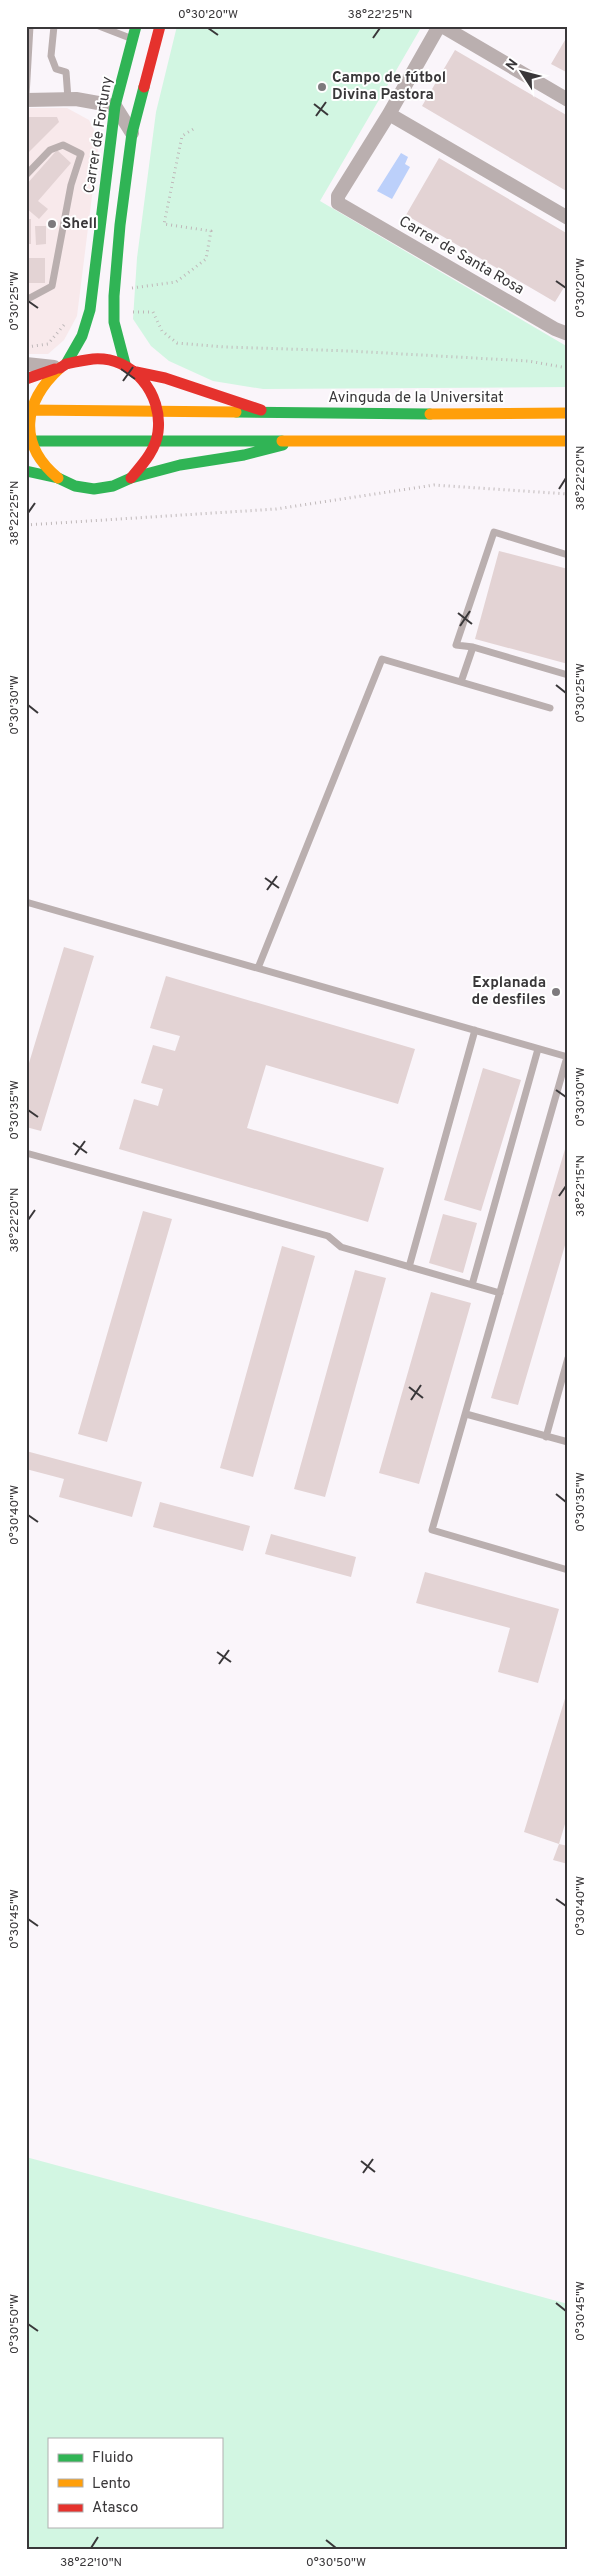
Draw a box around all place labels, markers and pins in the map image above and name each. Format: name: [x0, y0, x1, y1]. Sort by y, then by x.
place label: Campo de fútbol Divina Pastora: [332, 69, 446, 105]
marker: Campo de fútbol Divina Pastora: [316, 81, 328, 93]
place label: Shell: [62, 215, 97, 234]
marker: Shell: [46, 218, 58, 230]
place label: Explanada de desfiles: [471, 974, 546, 1010]
marker: Explanada de desfiles: [550, 986, 562, 998]

